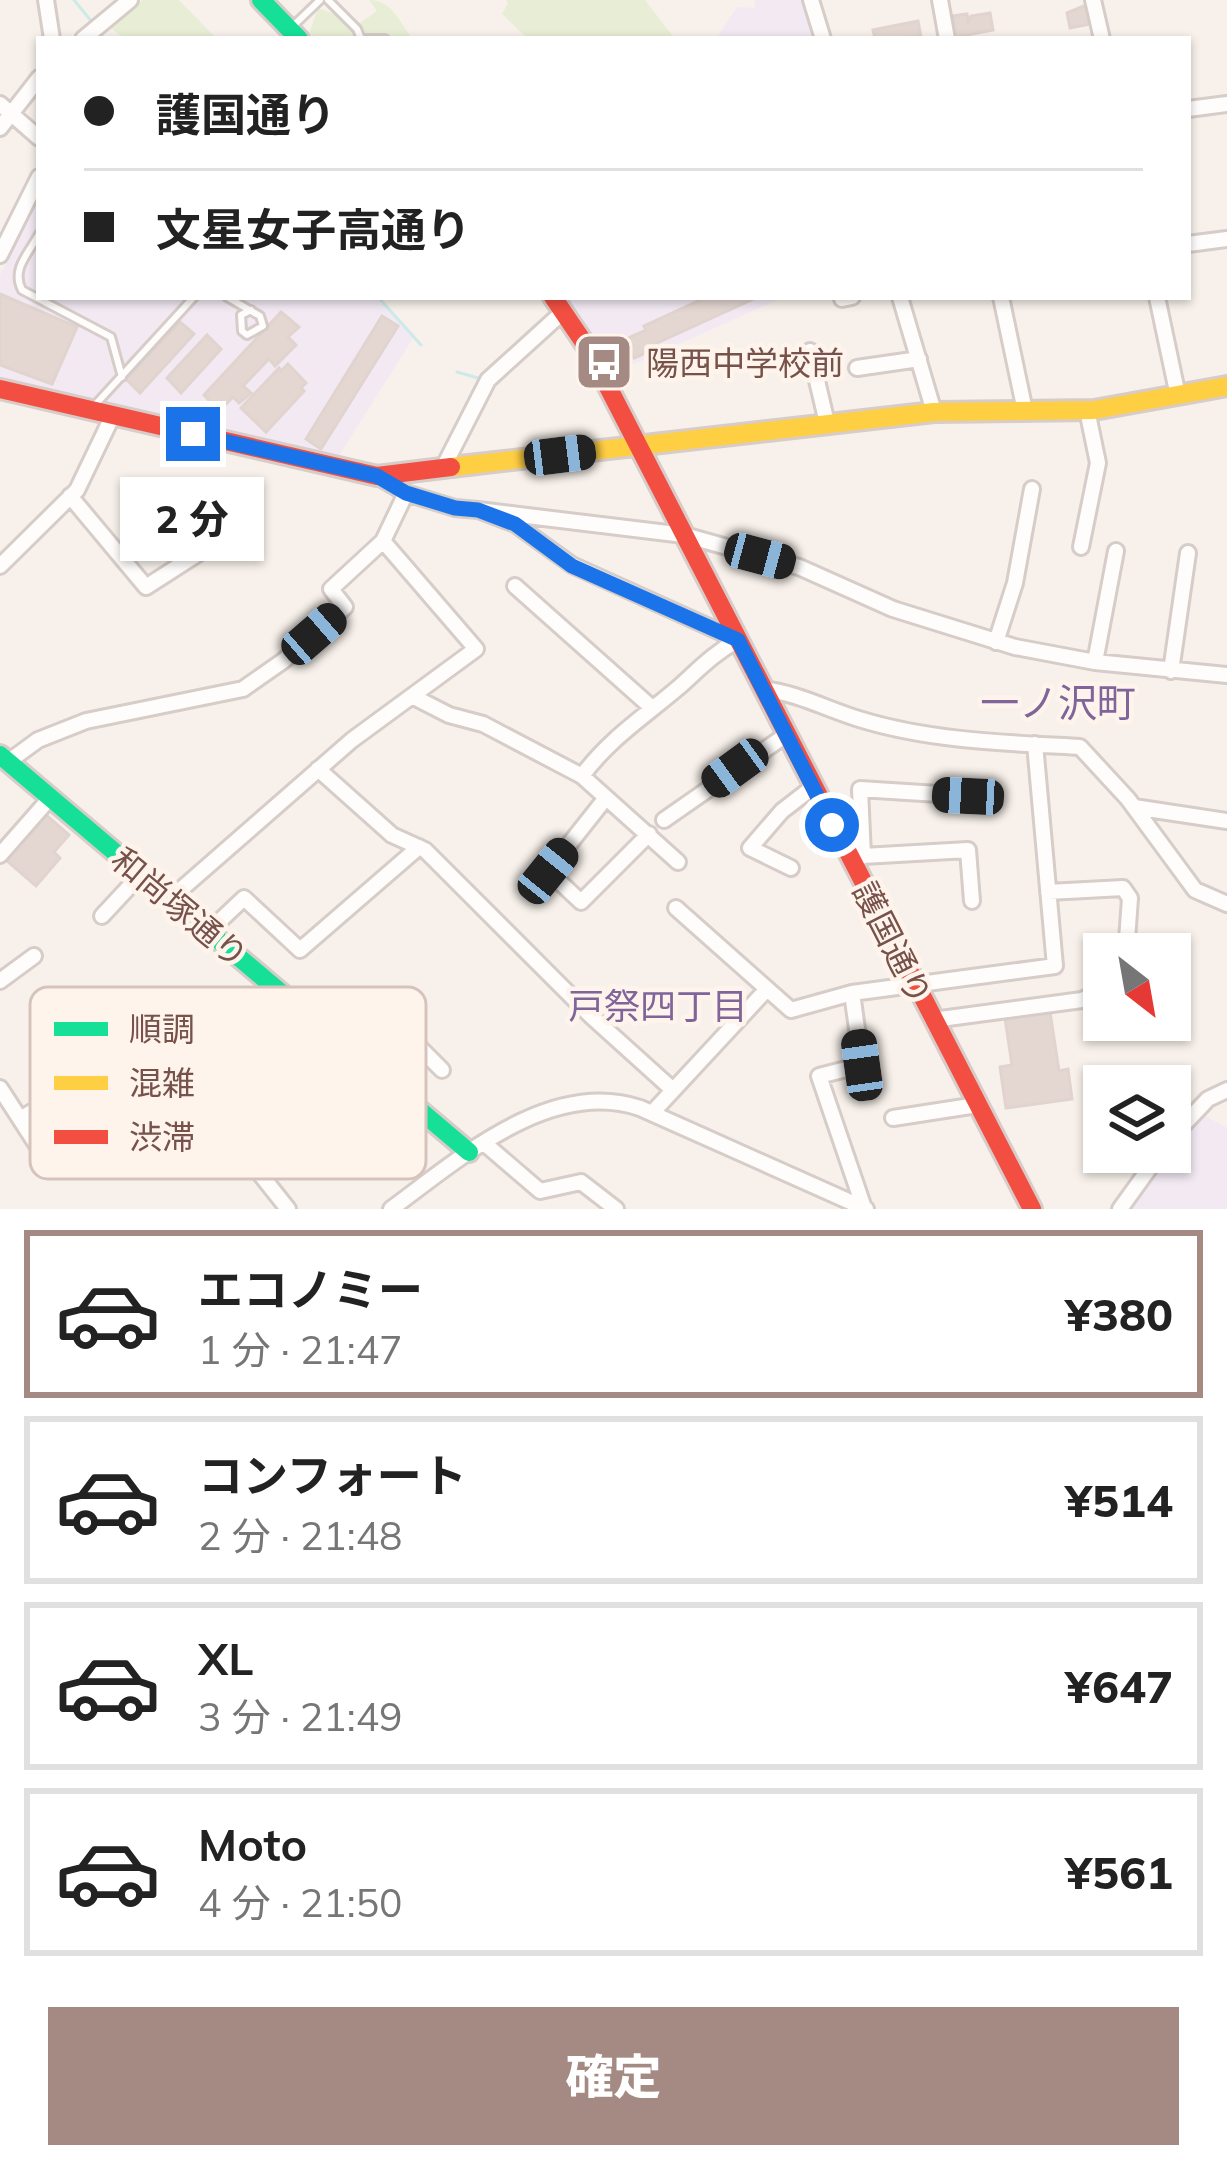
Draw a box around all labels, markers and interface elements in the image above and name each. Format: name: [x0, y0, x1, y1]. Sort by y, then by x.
text: 護国通り: [156, 86, 336, 142]
text: 文星女子高通り: [156, 201, 471, 257]
bus stop icon: 陽西中学校前: [573, 331, 635, 393]
place label: 陽西中学校前: [646, 342, 844, 383]
route end: [166, 407, 220, 461]
car: [522, 433, 598, 477]
callout: 2 分: [121, 476, 265, 560]
text: 2 分: [155, 494, 229, 543]
car: [721, 529, 799, 583]
car: [275, 597, 353, 671]
district label: 一ノ沢町: [980, 678, 1136, 727]
car: [695, 732, 775, 804]
car: [931, 776, 1005, 816]
route start: [805, 798, 859, 852]
car: [511, 832, 585, 910]
street label: 和尚塚通り: [104, 838, 256, 976]
street label: 護国通り: [845, 875, 941, 1011]
north arrow: [1083, 933, 1191, 1041]
map controls: [1083, 933, 1191, 1173]
district label: 戸祭四丁目: [568, 983, 748, 1028]
legend: [30, 987, 426, 1179]
text: 順調: [129, 1008, 195, 1049]
car: [839, 1027, 885, 1103]
text: 混雑: [129, 1062, 195, 1103]
button: layers: [1083, 1065, 1191, 1173]
text: 渋滞: [129, 1116, 195, 1157]
icon: car: [54, 1260, 162, 1368]
text: エコノミー: [198, 1261, 423, 1317]
text: ¥380: [1065, 1286, 1173, 1342]
text: 1 分 · 21:47: [198, 1325, 402, 1374]
icon: car: [54, 1446, 162, 1554]
text: コンフォート: [198, 1447, 467, 1503]
text: ¥514: [1065, 1472, 1173, 1528]
text: 2 分 · 21:48: [198, 1511, 402, 1560]
text: XL: [198, 1630, 253, 1686]
icon: car: [54, 1632, 162, 1740]
text: ¥647: [1065, 1658, 1173, 1714]
text: 3 分 · 21:49: [198, 1692, 402, 1741]
text: Moto: [198, 1816, 307, 1872]
icon: car: [54, 1818, 162, 1926]
text: ¥561: [1065, 1844, 1173, 1900]
text: 4 分 · 21:50: [198, 1878, 402, 1927]
button: 確定: [48, 2007, 1179, 2145]

